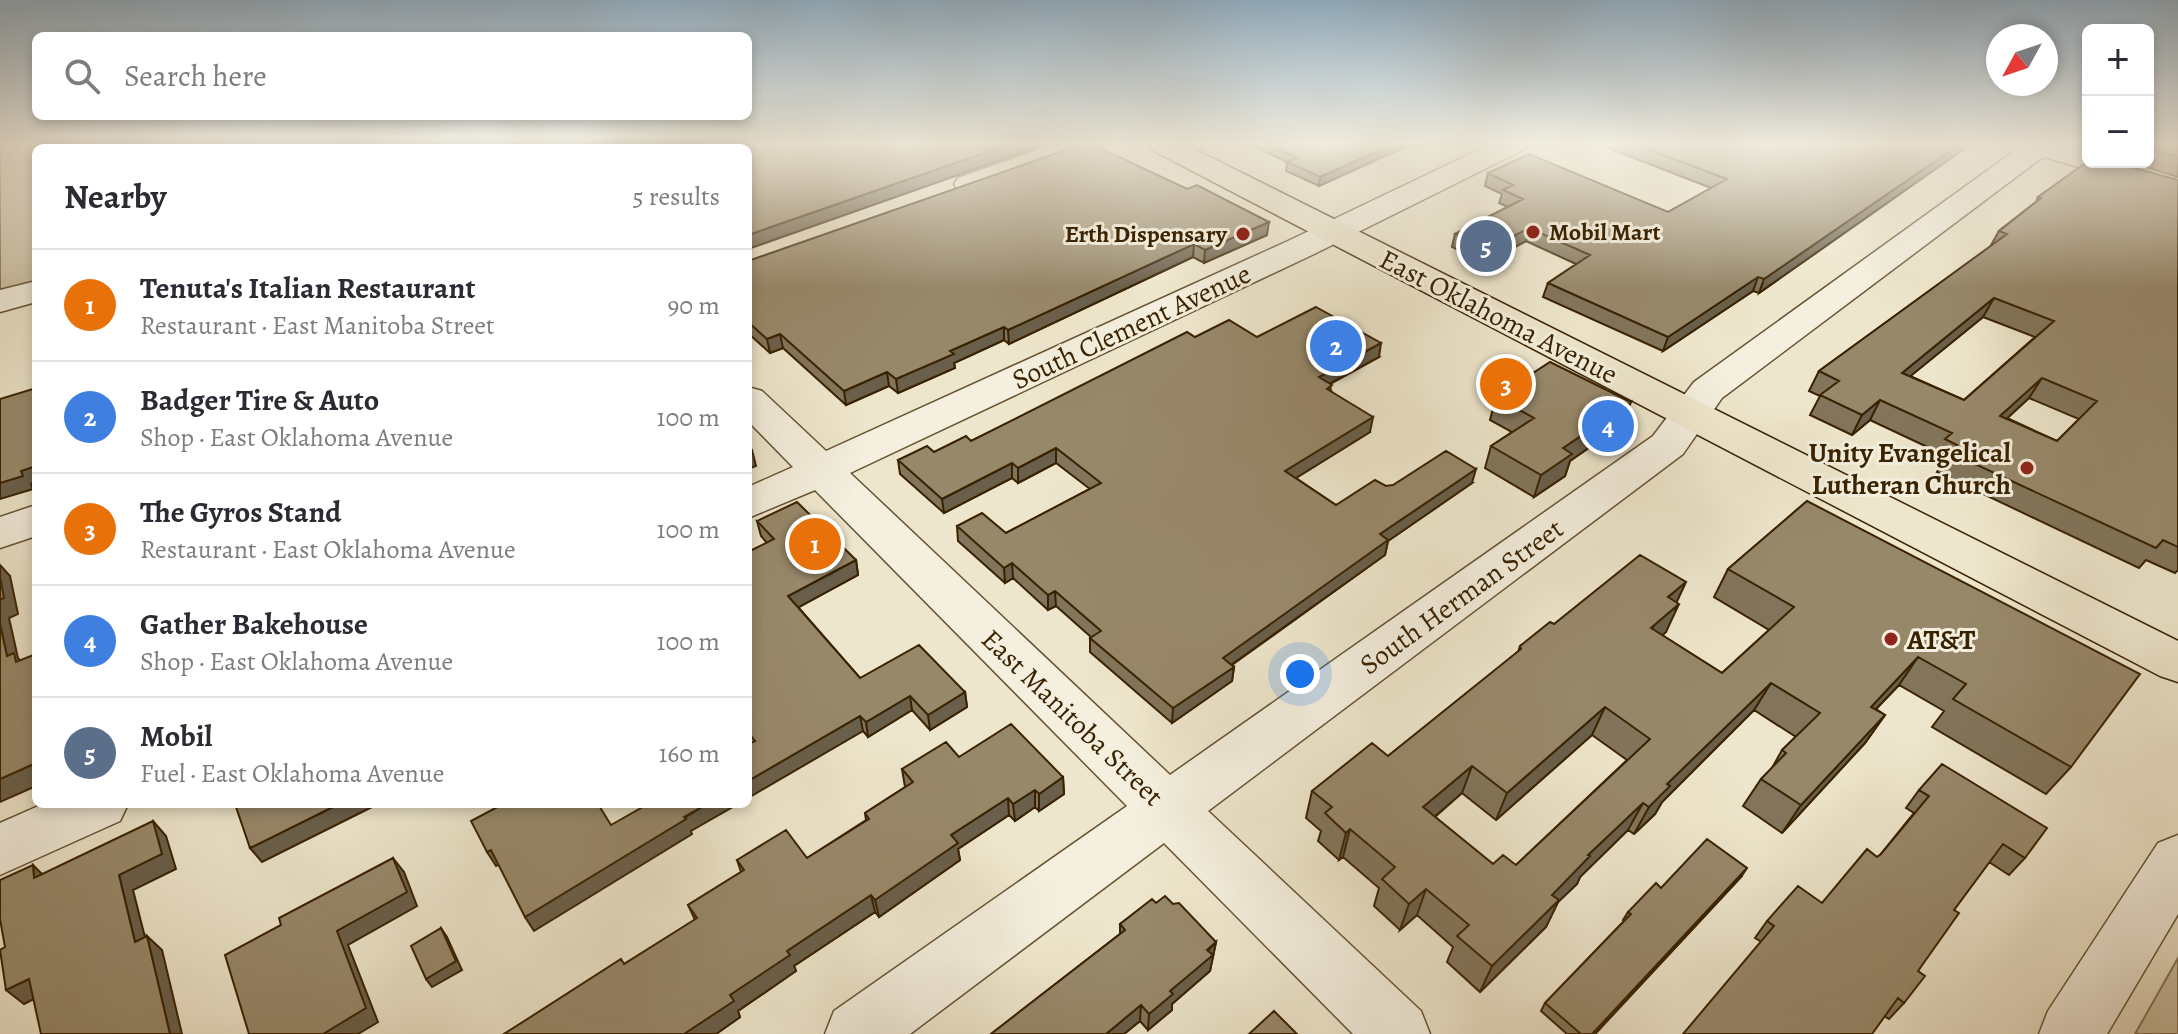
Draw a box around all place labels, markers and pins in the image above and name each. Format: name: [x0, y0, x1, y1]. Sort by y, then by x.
pin: 5: [1460, 216, 1512, 276]
place label: Mobil Mart: [1549, 216, 1660, 248]
place label: Erth Dispensary: [1065, 218, 1228, 250]
marker: Mobil Mart: [1524, 223, 1542, 241]
marker: Erth Dispensary: [1234, 225, 1252, 243]
pin: 2: [1310, 316, 1362, 376]
pin: 3: [1480, 354, 1532, 414]
pin: 4: [1582, 396, 1634, 456]
place label: Unity Evangelical Lutheran Church: [1809, 434, 2012, 504]
marker: Unity Evangelical Lutheran Church: [2018, 459, 2036, 477]
pin: 1: [789, 514, 841, 574]
place label: AT&T: [1906, 621, 1976, 659]
marker: AT&T: [1882, 630, 1900, 648]

